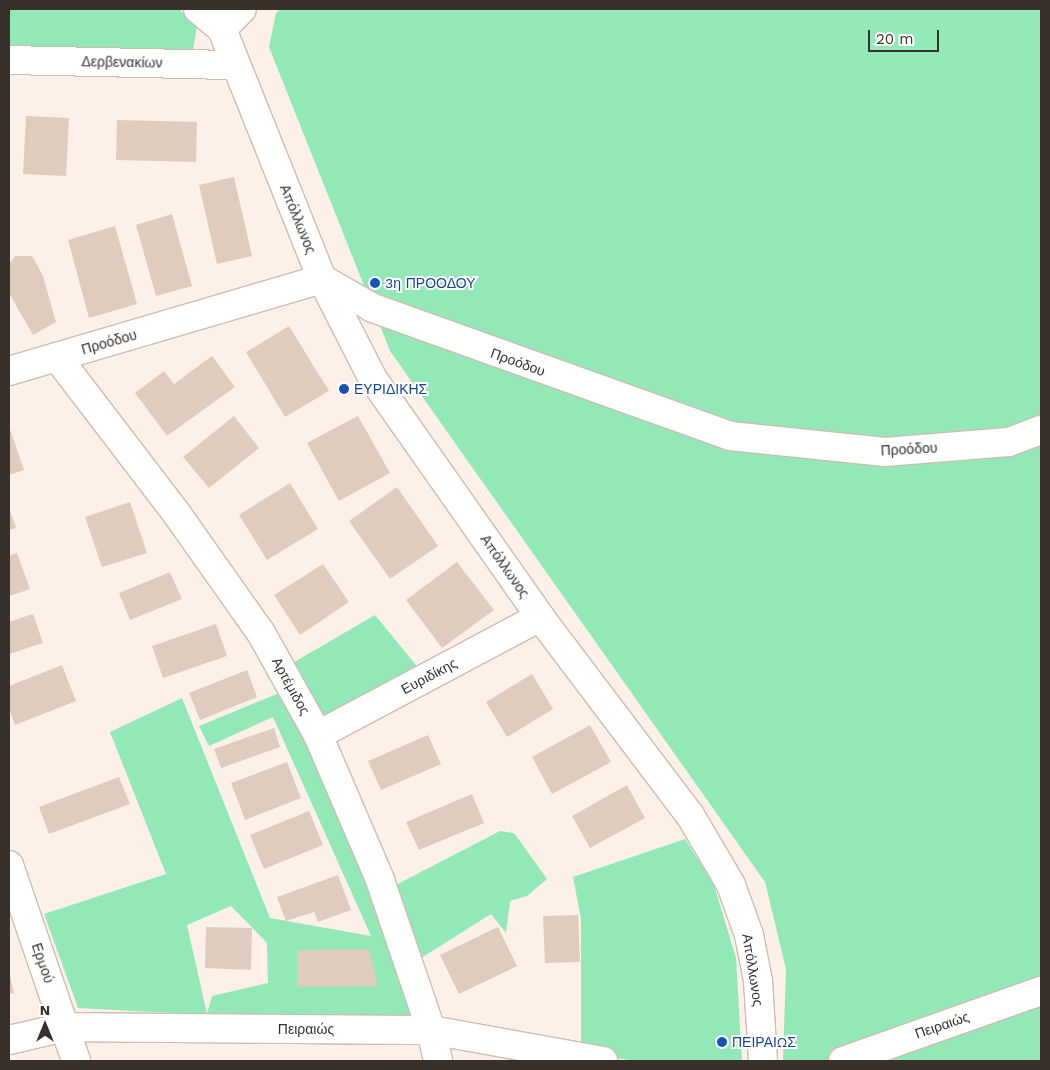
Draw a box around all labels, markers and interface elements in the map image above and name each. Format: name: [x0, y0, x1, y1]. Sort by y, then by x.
scale bar: [870, 20, 941, 52]
text: 20 m: [876, 30, 914, 48]
street label: Δερβενακίων: [81, 53, 163, 71]
street label: Απόλλωνος: [276, 182, 320, 256]
place label: 3η ΠΡΟΟΔΟΥ: [385, 275, 475, 291]
marker: 3η ΠΡΟΟΔΟΥ: [369, 277, 381, 289]
street label: Προόδου: [79, 326, 139, 358]
street label: Προόδου: [488, 344, 548, 380]
place label: ΕΥΡΙΔΙΚΗΣ: [354, 381, 427, 397]
marker: ΕΥΡΙΔΙΚΗΣ: [338, 383, 350, 395]
street label: Προόδου: [880, 439, 938, 459]
street label: Απόλλωνος: [477, 531, 533, 601]
street label: Αρτέμιδος: [268, 654, 314, 718]
street label: Ευριδίκης: [398, 654, 460, 698]
street label: Απόλλωνος: [739, 932, 767, 1008]
street label: Ερμού: [28, 941, 58, 985]
north arrow: [20, 1000, 70, 1050]
text: N: [40, 1002, 50, 1018]
street label: Πειραιώς: [913, 1008, 971, 1042]
street label: Πειραιώς: [278, 1021, 334, 1037]
place label: ΠΕΙΡΑΙΩΣ: [732, 1034, 796, 1050]
marker: ΠΕΙΡΑΙΩΣ: [716, 1036, 728, 1048]

